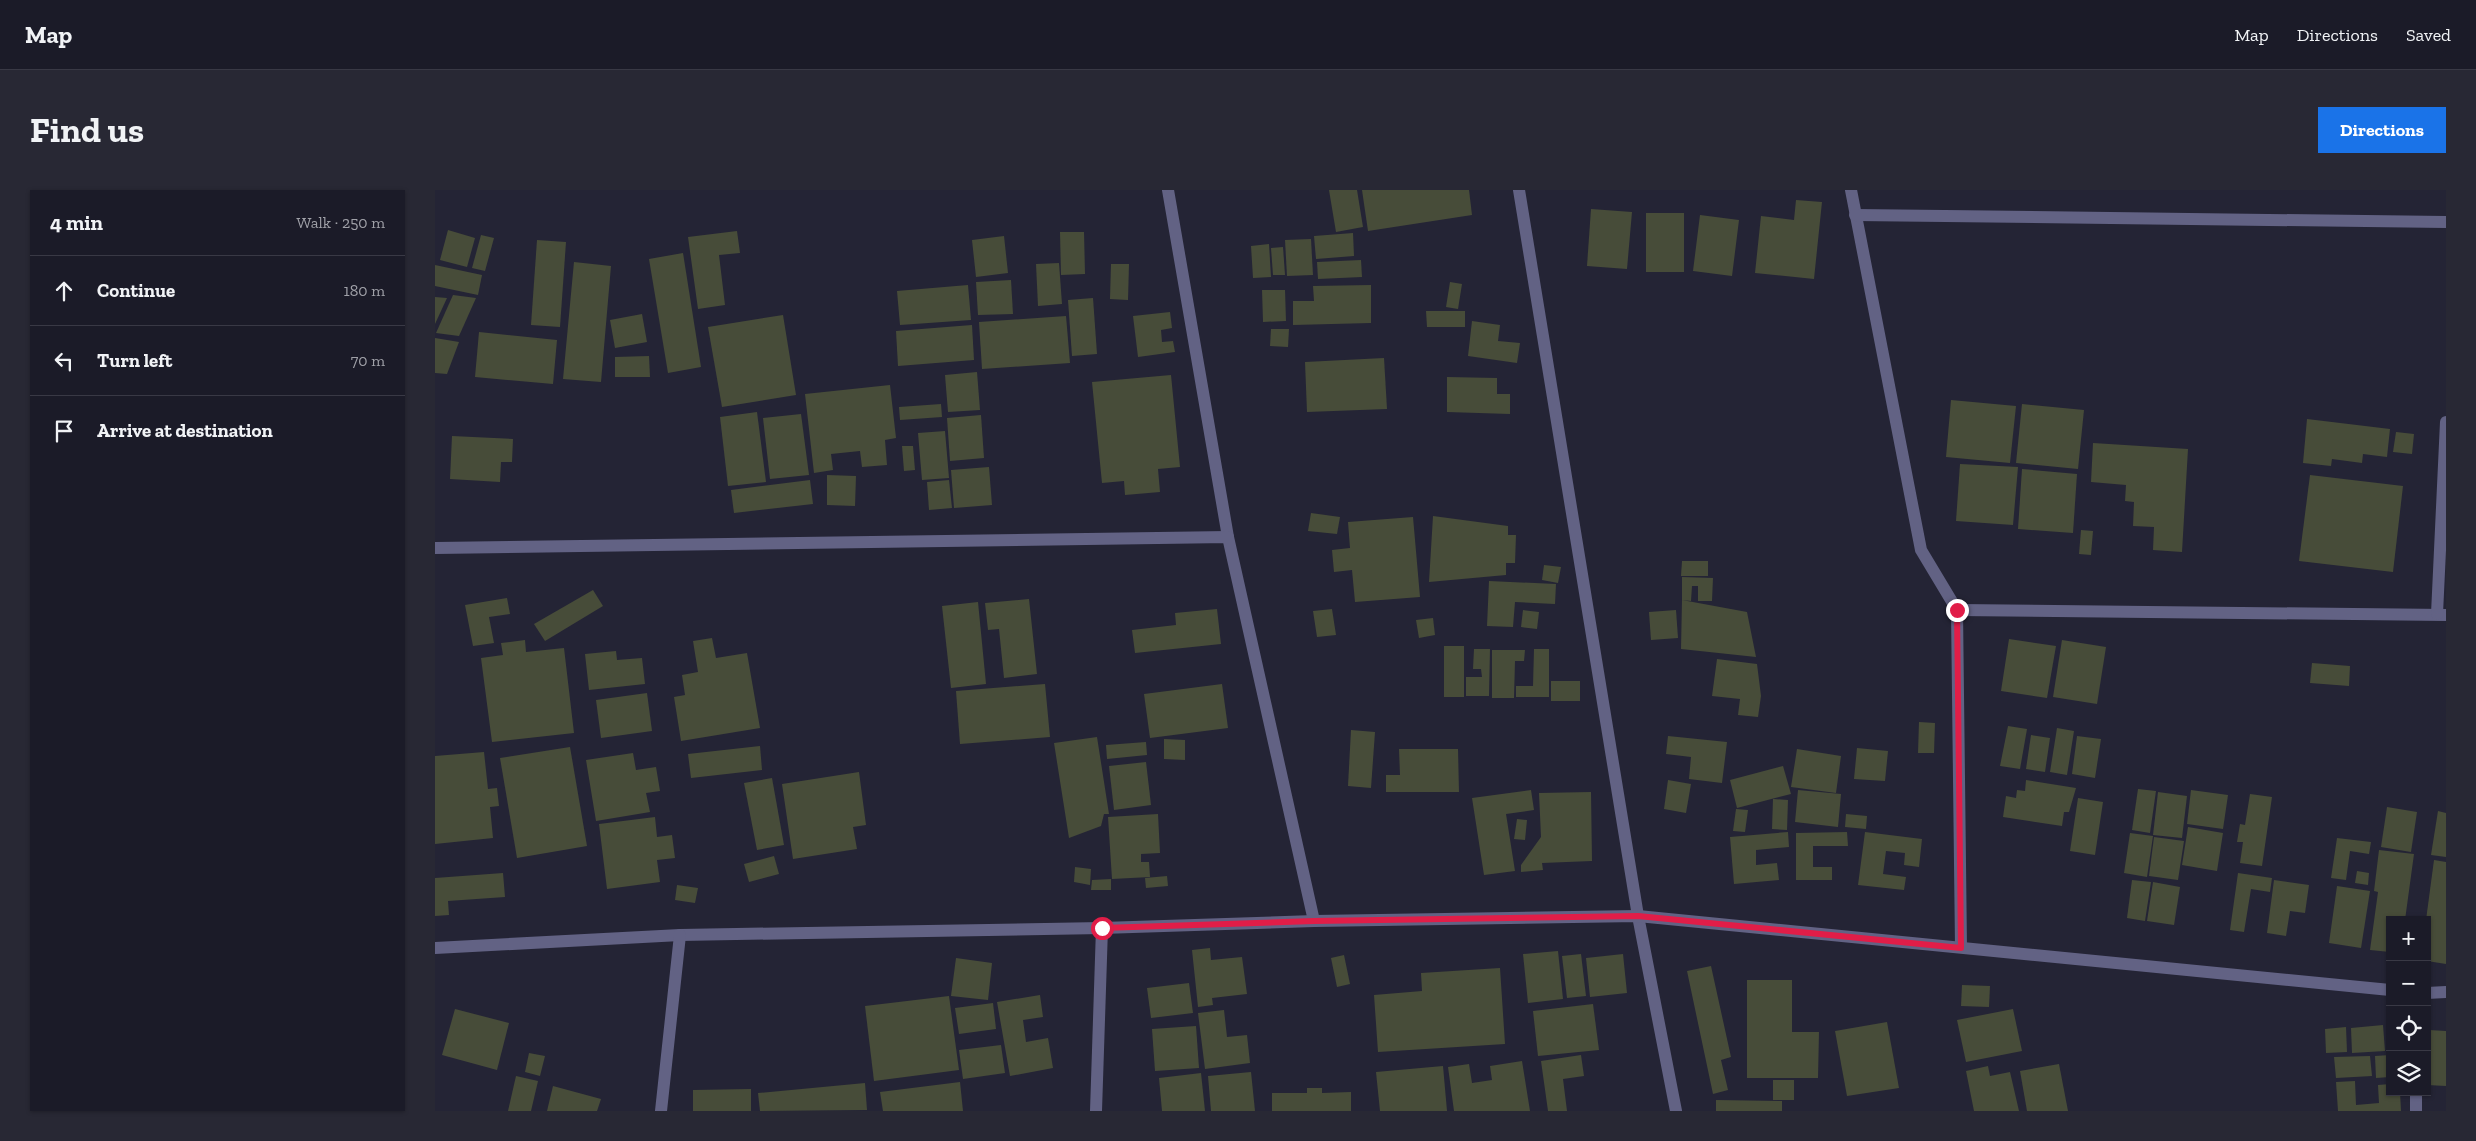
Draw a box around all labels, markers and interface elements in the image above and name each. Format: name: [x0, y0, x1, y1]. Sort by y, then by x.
text: Map: [25, 20, 72, 49]
text: Map: [2234, 24, 2269, 46]
text: Directions: [2297, 24, 2378, 46]
text: Saved: [2406, 24, 2451, 46]
button: Directions: [2318, 107, 2446, 153]
text: Find us: [30, 109, 144, 151]
text: 4 min: [50, 210, 103, 235]
text: Walk · 250 m: [297, 213, 385, 232]
icon: ahead: [50, 277, 78, 305]
text: Continue: [97, 279, 175, 302]
text: 180 m: [344, 281, 385, 300]
icon: left: [50, 347, 78, 375]
text: Turn left: [97, 349, 172, 372]
text: 70 m: [351, 351, 385, 370]
icon: arrive: [50, 417, 78, 445]
text: Arrive at destination: [97, 419, 273, 442]
route end: [1946, 599, 1969, 622]
map controls: [2386, 916, 2431, 1096]
button: +: [2386, 916, 2431, 961]
route start: [1091, 917, 1114, 940]
button: −: [2386, 961, 2431, 1006]
button: locate: [2386, 1006, 2431, 1051]
button: layers: [2386, 1051, 2431, 1096]

